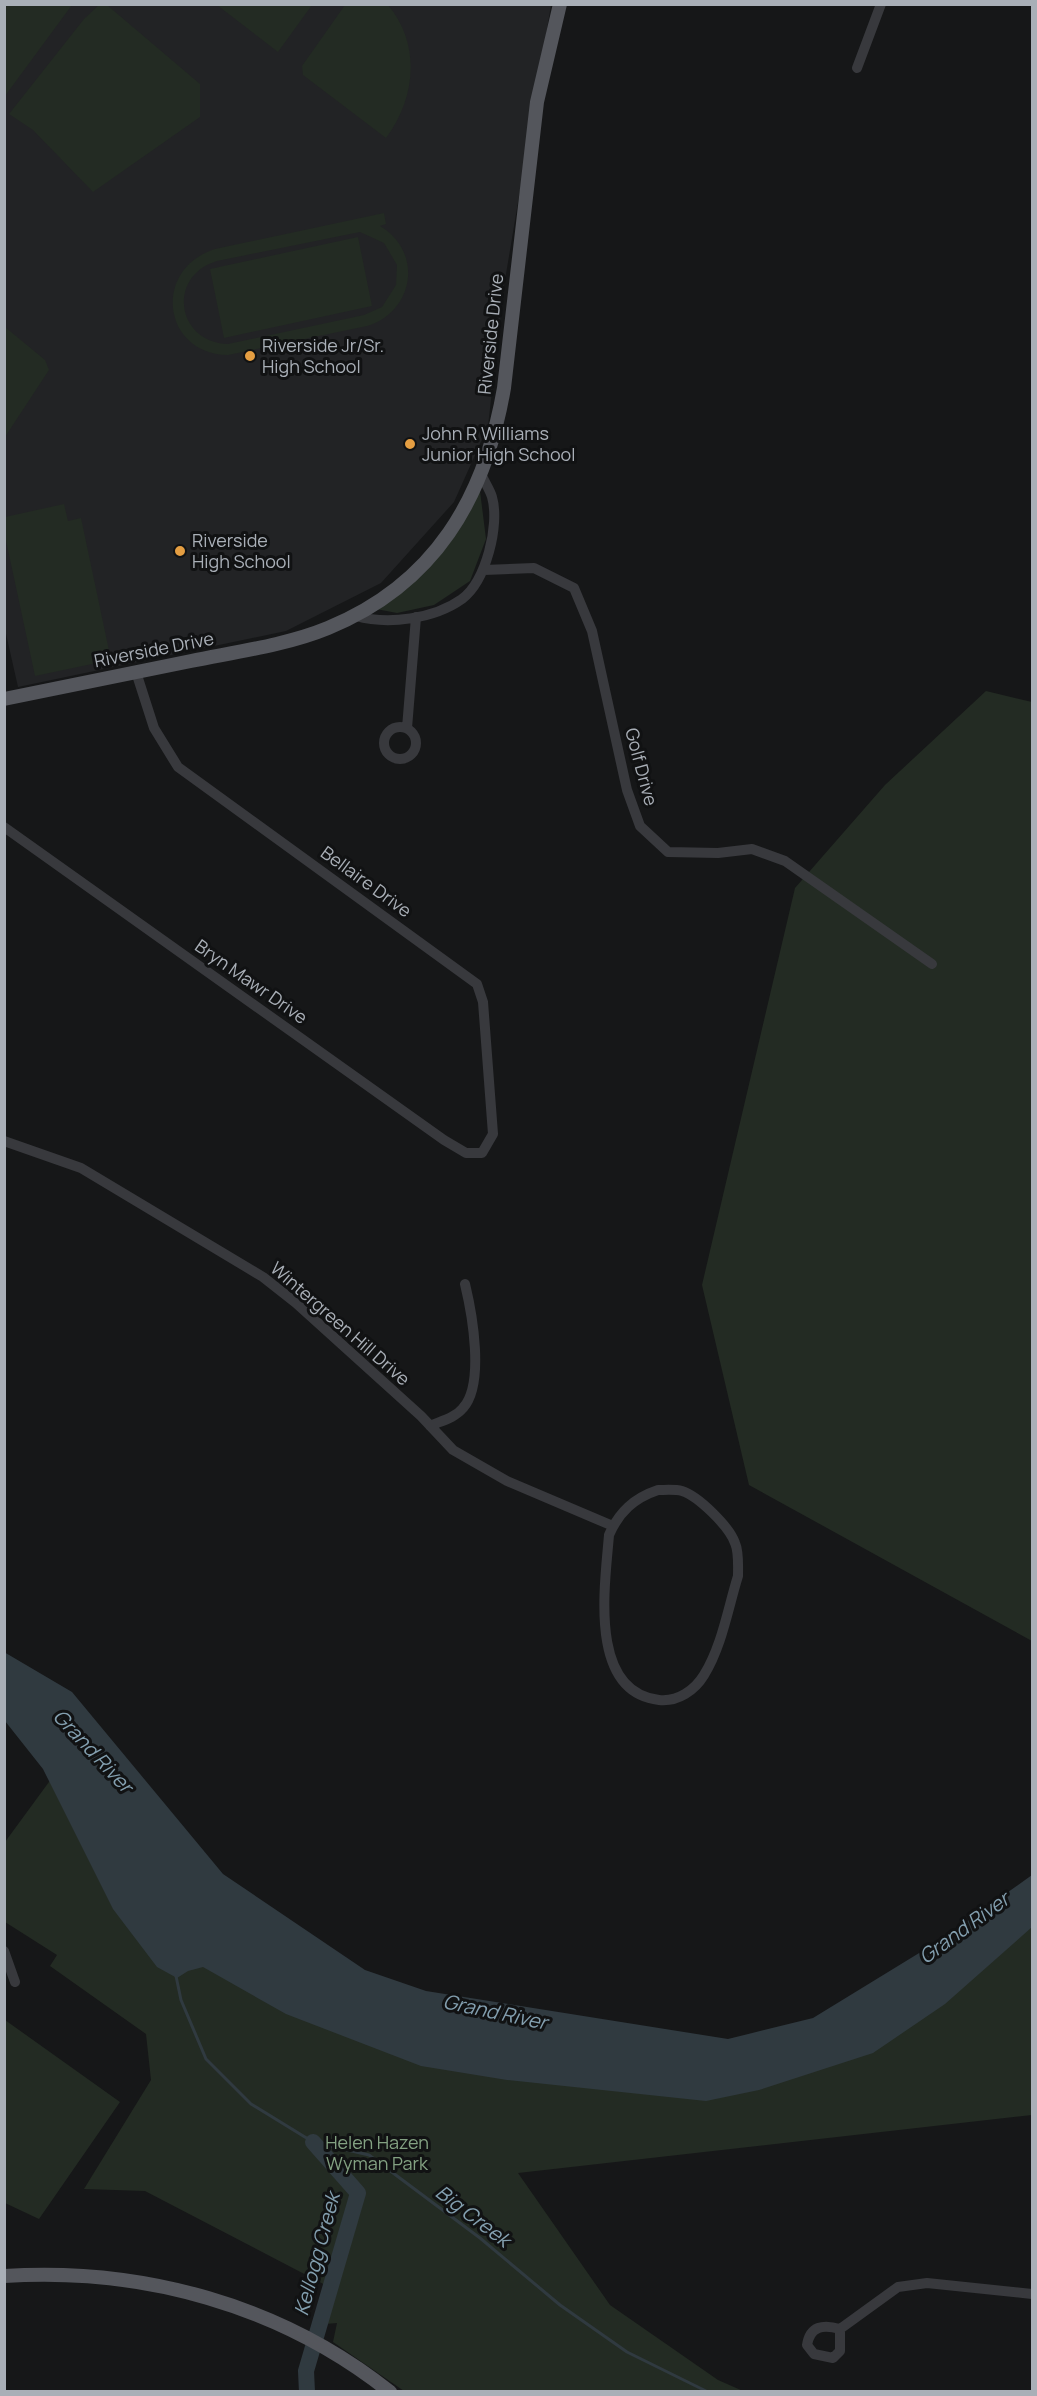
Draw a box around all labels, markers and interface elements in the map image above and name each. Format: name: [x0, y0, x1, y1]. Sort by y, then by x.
street label: Riverside Drive: [472, 272, 508, 396]
place label: Riverside Jr/Sr. High School: [262, 333, 384, 378]
marker: Riverside Jr/Sr. High School: [243, 349, 257, 363]
place label: John R Williams Junior High School: [422, 421, 575, 466]
marker: John R Williams Junior High School: [403, 437, 417, 451]
place label: Riverside High School: [192, 528, 291, 573]
marker: Riverside High School: [173, 544, 187, 558]
street label: Riverside Drive: [92, 626, 216, 672]
street label: Golf Drive: [620, 725, 664, 808]
street label: Bellaire Drive: [316, 840, 417, 922]
street label: Bryn Mawr Drive: [191, 934, 313, 1029]
street label: Wintergreen Hill Drive: [266, 1256, 416, 1391]
water label: Grand River: [47, 1703, 141, 1801]
water label: Grand River: [913, 1884, 1017, 1970]
water label: Grand River: [441, 1987, 552, 2036]
park label: Helen Hazen Wyman Park: [325, 2130, 429, 2175]
water label: Big Creek: [430, 2179, 519, 2255]
water label: Kellogg Creek: [287, 2186, 347, 2318]

